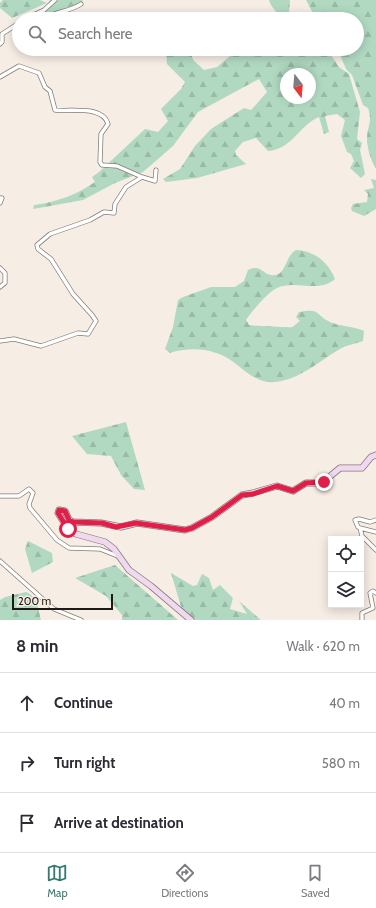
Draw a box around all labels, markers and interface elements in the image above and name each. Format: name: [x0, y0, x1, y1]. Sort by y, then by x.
search box: [12, 12, 364, 56]
icon: search: [26, 23, 48, 45]
text: Search here: [58, 25, 133, 43]
north arrow: [280, 68, 316, 104]
route end: [315, 473, 333, 491]
route start: [59, 520, 77, 538]
map controls: [328, 536, 364, 608]
button: locate: [328, 536, 364, 572]
button: layers: [328, 572, 364, 608]
scale bar: [12, 592, 113, 611]
text: 200 m: [18, 594, 51, 608]
text: 8 min: [16, 636, 58, 656]
text: Walk · 620 m: [287, 638, 360, 654]
icon: ahead: [16, 692, 38, 714]
text: Continue: [54, 694, 113, 712]
text: 40 m: [329, 695, 360, 711]
icon: right: [16, 752, 38, 774]
text: Turn right: [54, 754, 115, 772]
text: 580 m: [322, 755, 360, 771]
icon: arrive: [16, 812, 38, 834]
text: Arrive at destination: [54, 814, 184, 832]
tab: Map: [46, 862, 68, 900]
tab: Directions: [161, 862, 208, 900]
tab: Saved: [301, 862, 330, 900]

